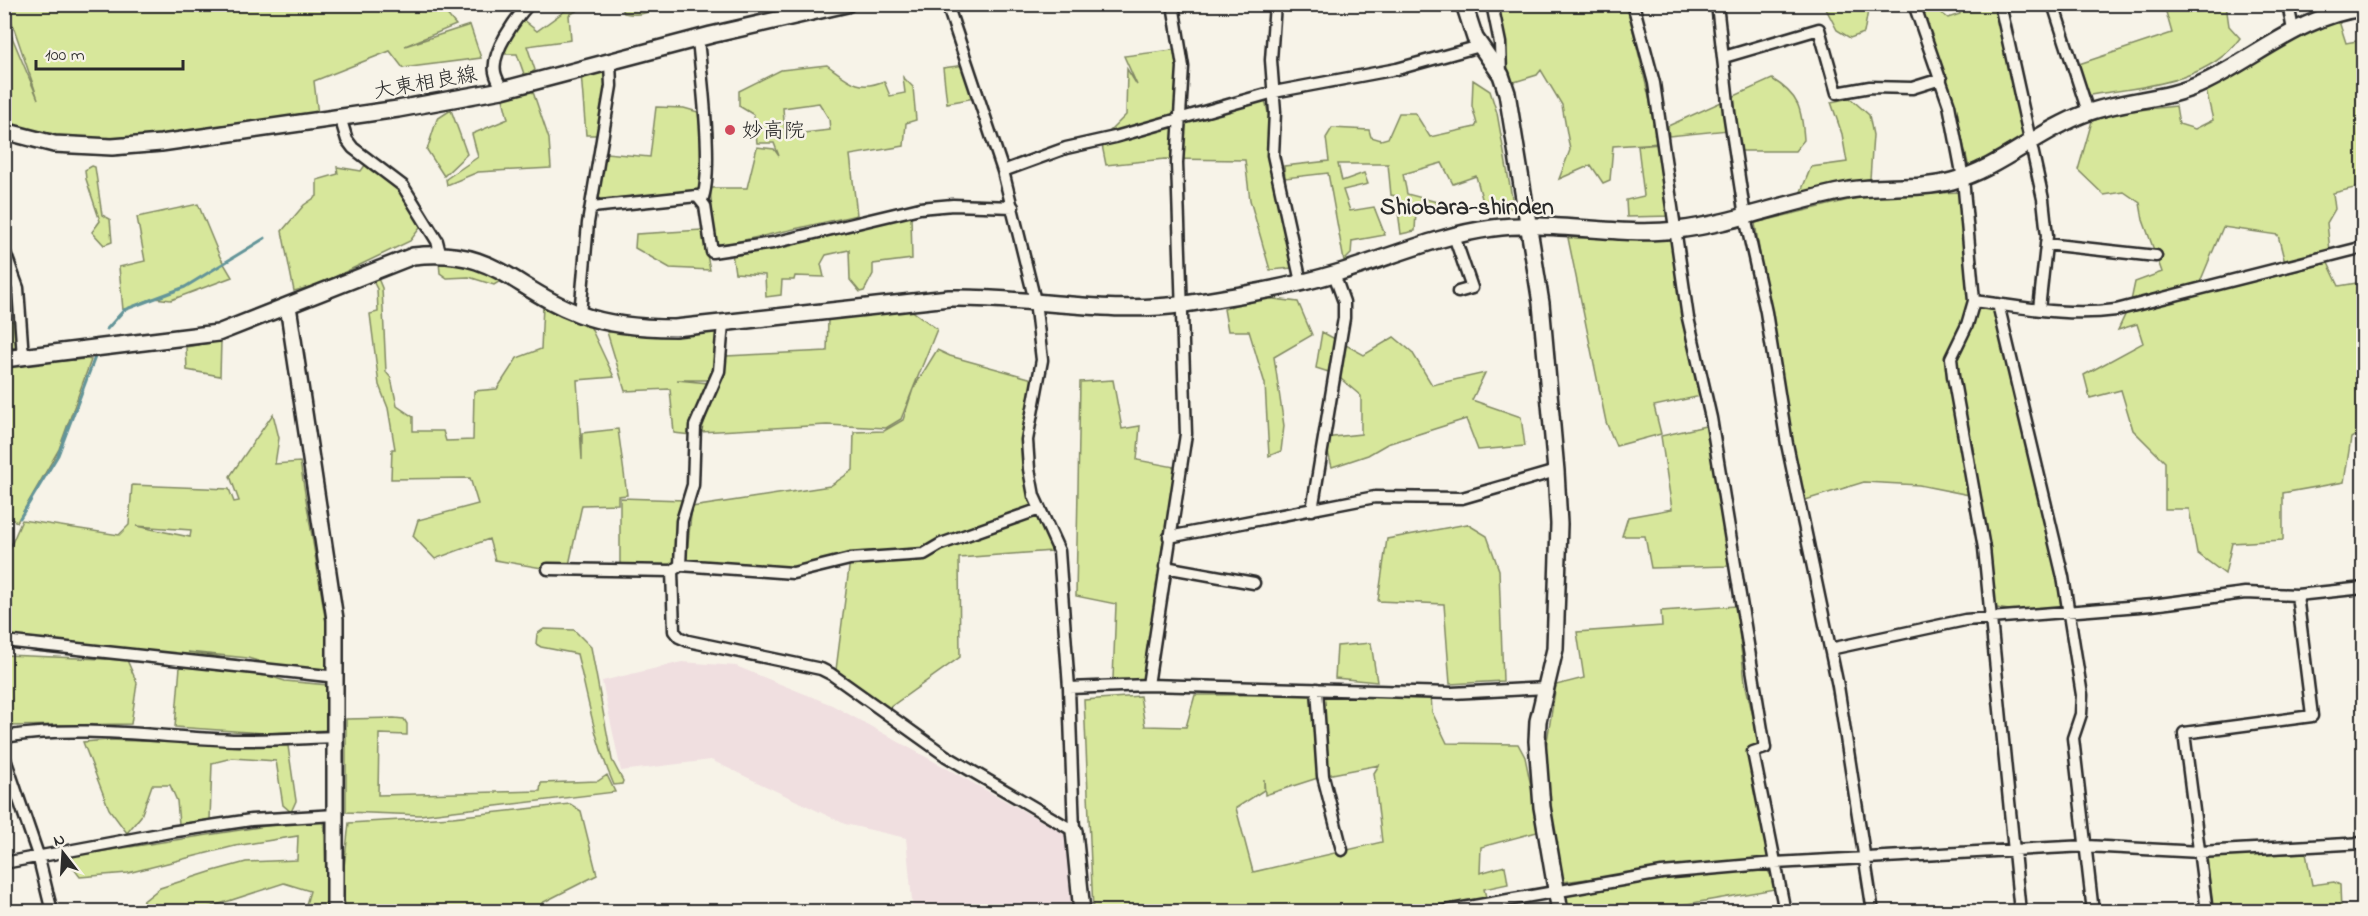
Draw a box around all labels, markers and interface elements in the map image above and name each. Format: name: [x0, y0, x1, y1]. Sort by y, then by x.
scale bar: [36, 33, 183, 71]
text: 100 m: [45, 43, 85, 69]
street label: 大東相良線: [371, 60, 480, 108]
place label: 妙高院: [742, 117, 805, 147]
marker: 妙高院: [723, 123, 737, 137]
district label: Shiobara-shinden: [1380, 191, 1554, 226]
north arrow: [33, 823, 93, 883]
text: N: [51, 827, 68, 854]

